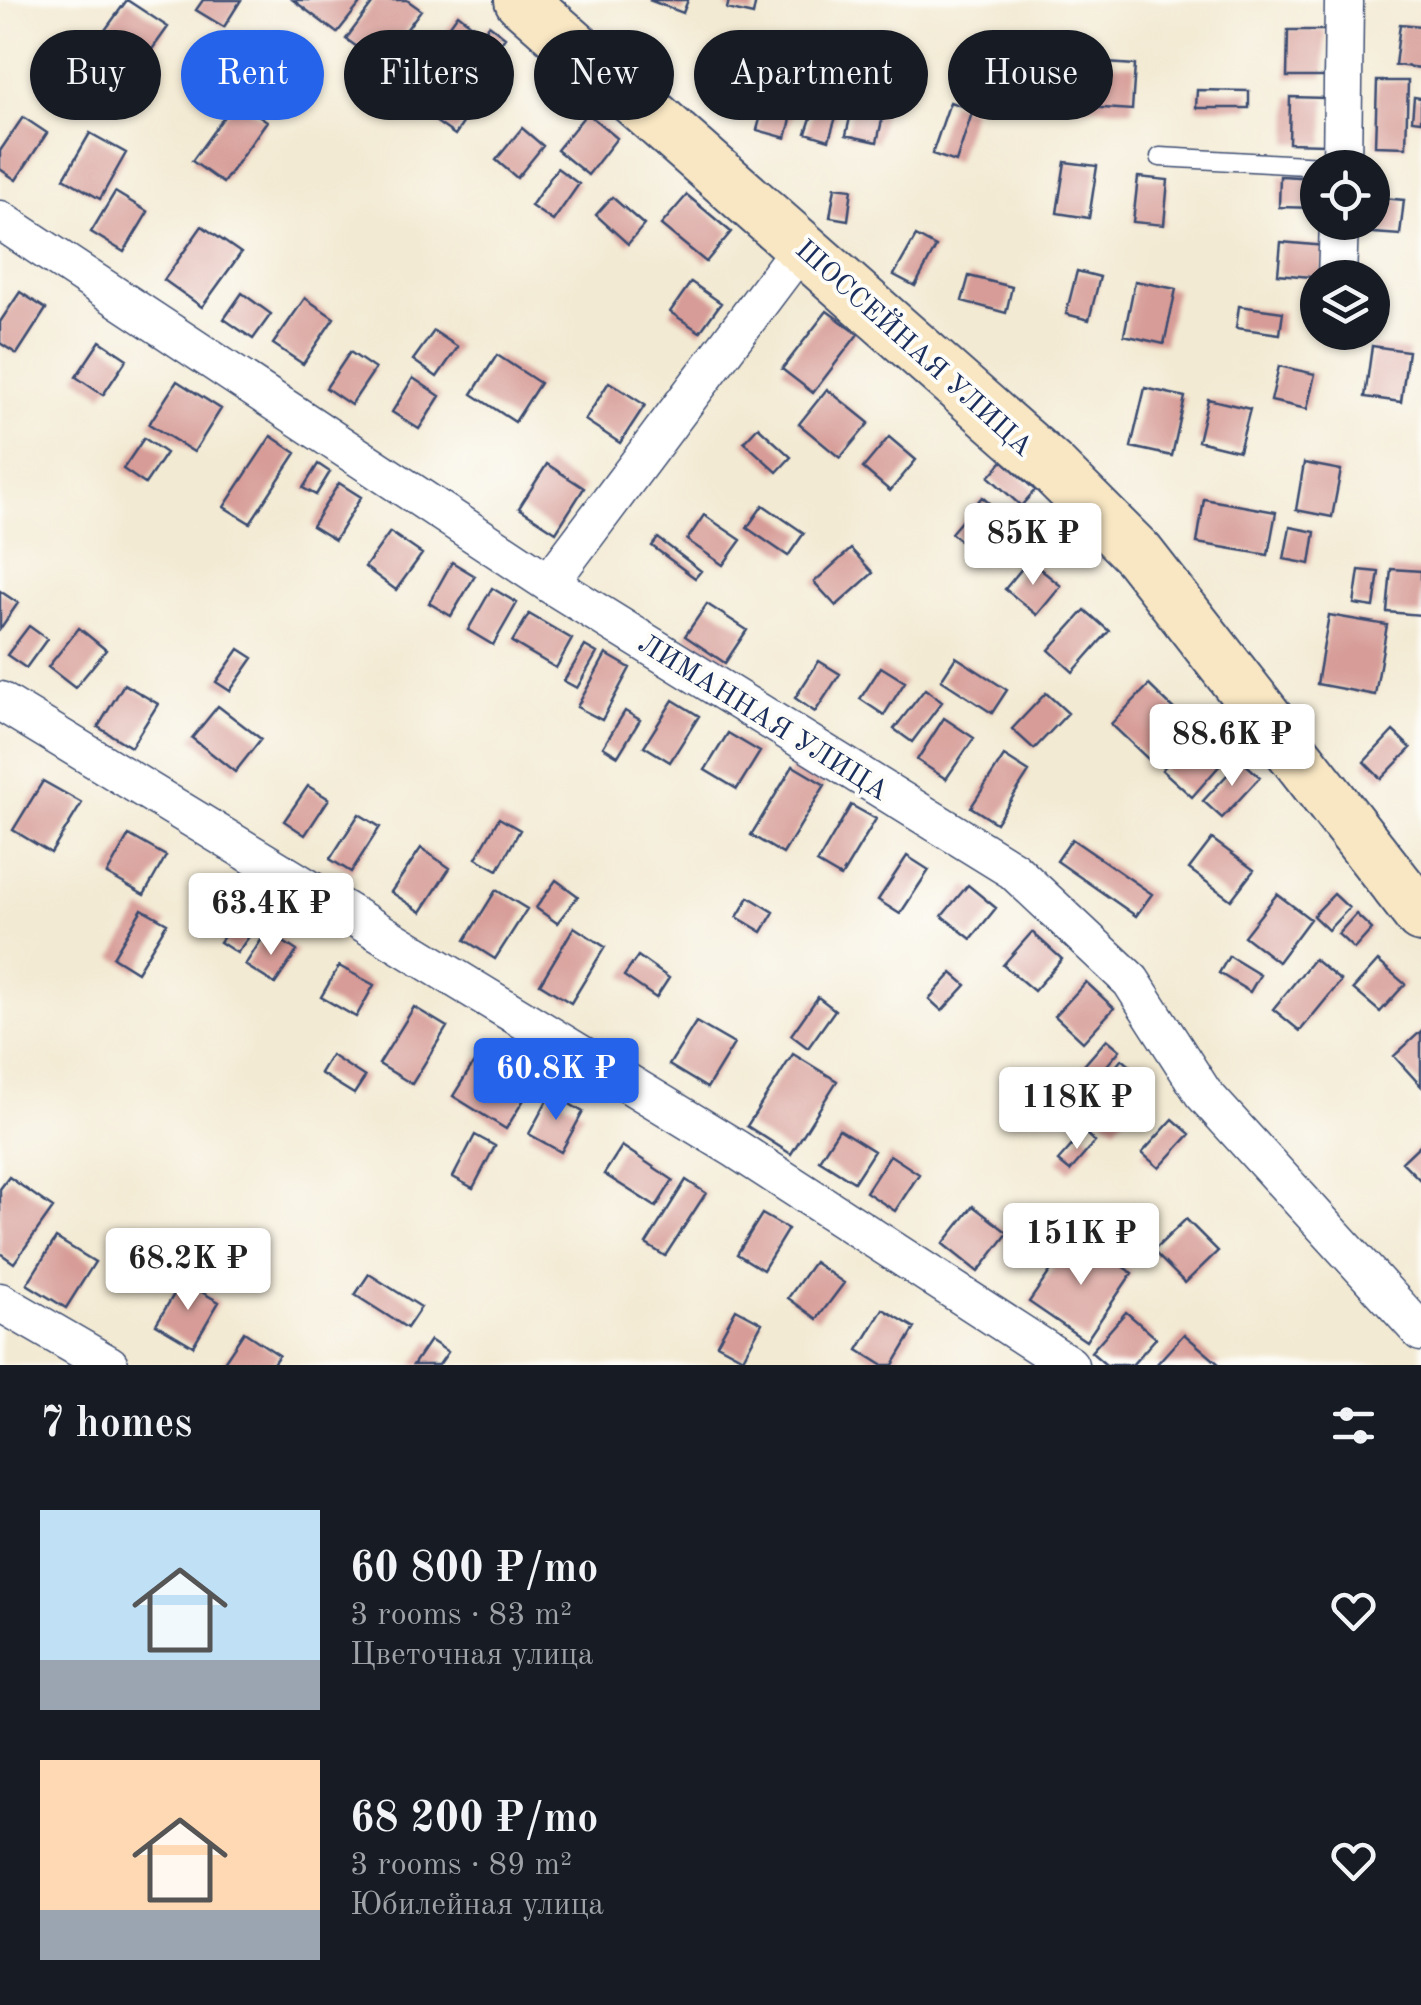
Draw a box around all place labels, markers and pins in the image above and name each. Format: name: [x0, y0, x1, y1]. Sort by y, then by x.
pin: 85K ₽: [963, 503, 1103, 588]
pin: 88.6K ₽: [1140, 704, 1324, 789]
pin: 63.4K ₽: [179, 873, 363, 958]
pin: 60.8K ₽: [464, 1038, 648, 1123]
pin: 118K ₽: [996, 1067, 1158, 1152]
pin: 151K ₽: [1000, 1203, 1162, 1288]
pin: 68.2K ₽: [96, 1228, 280, 1313]

